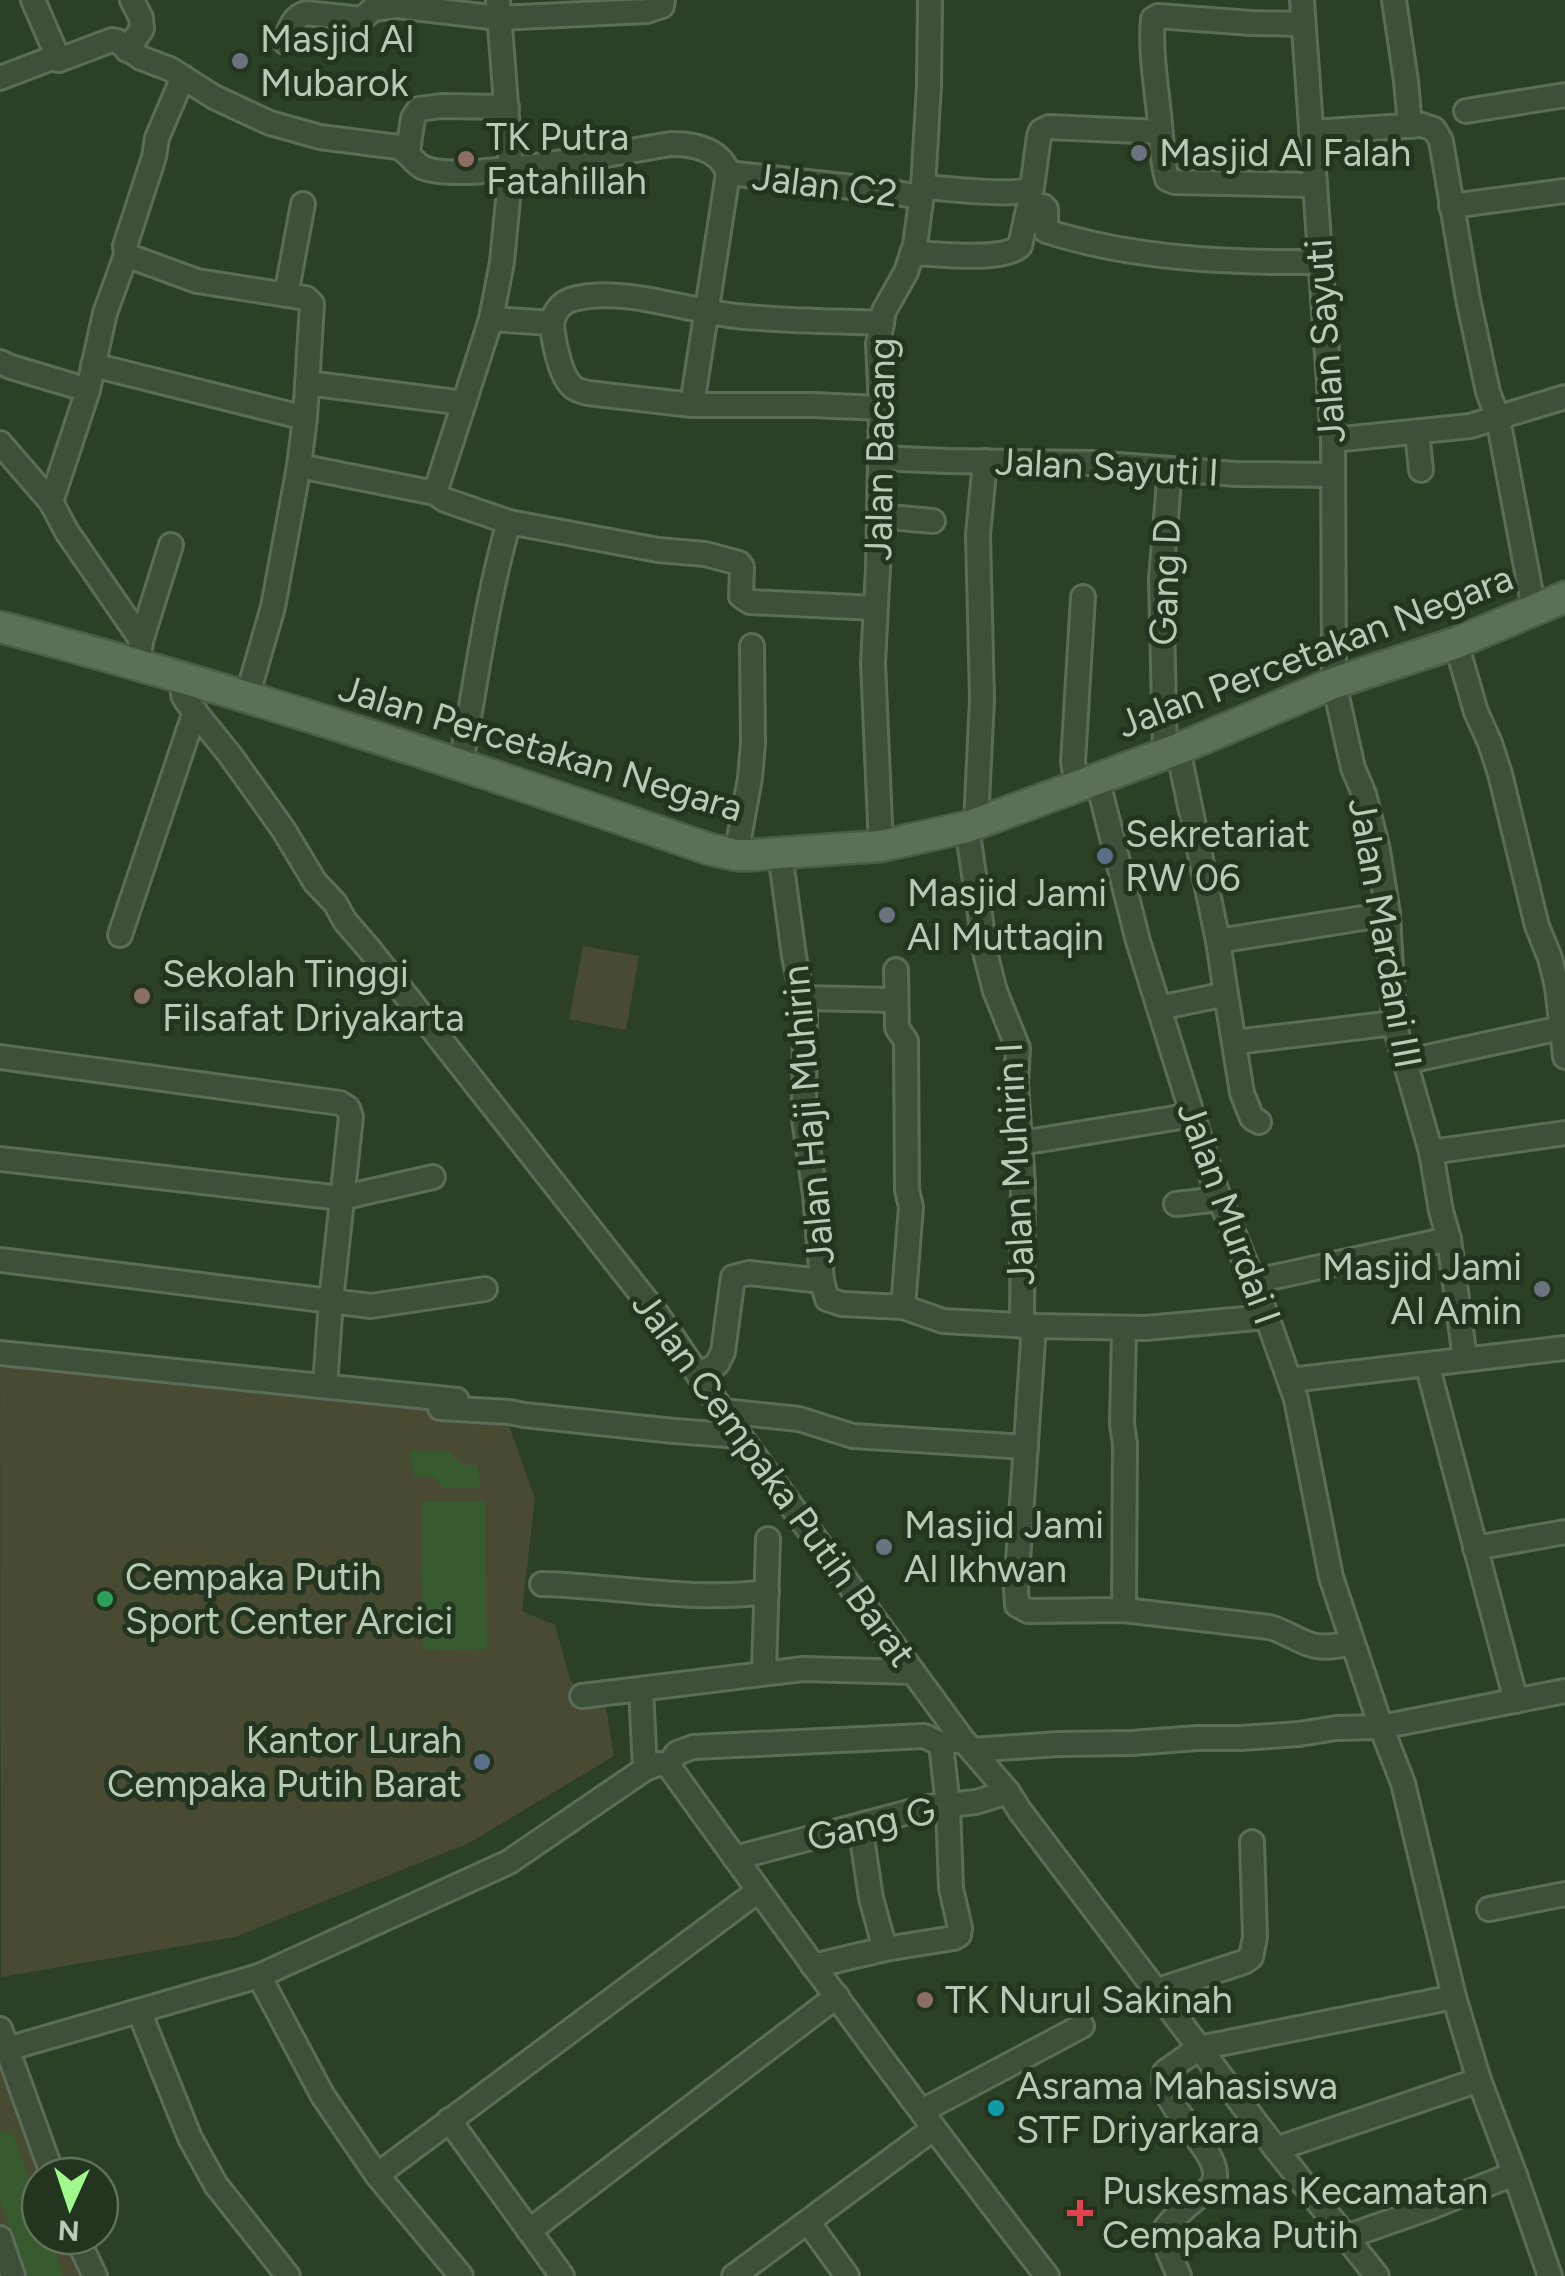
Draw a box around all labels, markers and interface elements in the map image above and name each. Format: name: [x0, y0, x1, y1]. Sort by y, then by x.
place label: Masjid Al Mubarok: [260, 16, 414, 106]
marker: Masjid Al Mubarok: [229, 50, 251, 72]
place label: TK Putra Fatahillah: [486, 114, 647, 204]
place label: Masjid Al Falah: [1159, 130, 1411, 176]
marker: Masjid Al Falah: [1128, 142, 1150, 164]
marker: TK Putra Fatahillah: [455, 148, 477, 170]
street label: Jalan C2: [750, 153, 900, 217]
street label: Jalan Sayuti: [1295, 238, 1355, 444]
street label: Jalan Bacang: [855, 337, 905, 561]
street label: Jalan Sayuti I: [994, 438, 1220, 496]
street label: Gang D: [1140, 518, 1190, 646]
street label: Jalan Percetakan Negara: [1111, 554, 1519, 748]
street label: Jalan Percetakan Negara: [334, 665, 748, 831]
street label: Jalan Mardani III: [1339, 794, 1431, 1072]
place label: Sekretariat RW 06: [1125, 811, 1310, 901]
marker: Sekretariat RW 06: [1094, 845, 1116, 867]
place label: Masjid Jami Al Muttaqin: [907, 870, 1107, 960]
marker: Masjid Jami Al Muttaqin: [876, 904, 898, 926]
place label: Sekolah Tinggi Filsafat Driyakarta: [162, 951, 465, 1041]
street label: Jalan Haji Muhirin: [772, 964, 844, 1266]
marker: Sekolah Tinggi Filsafat Driyakarta: [131, 985, 153, 1007]
street label: Jalan Muhirin I: [986, 1041, 1044, 1287]
street label: Jalan Murdai I: [1167, 1095, 1291, 1331]
place label: Masjid Jami Al Amin: [1322, 1244, 1522, 1334]
marker: Masjid Jami Al Amin: [1531, 1278, 1553, 1300]
street label: Jalan Cempaka Putih Barat: [622, 1282, 926, 1676]
place label: Masjid Jami Al Ikhwan: [904, 1502, 1104, 1592]
marker: Masjid Jami Al Ikhwan: [873, 1536, 895, 1558]
place label: Cempaka Putih Sport Center Arcici: [125, 1554, 453, 1644]
marker: Cempaka Putih Sport Center Arcici: [94, 1588, 116, 1610]
place label: Kantor Lurah Cempaka Putih Barat: [107, 1717, 462, 1807]
marker: Kantor Lurah Cempaka Putih Barat: [471, 1751, 493, 1773]
street label: Gang G: [802, 1787, 940, 1861]
place label: TK Nurul Sakinah: [945, 1977, 1233, 2023]
marker: TK Nurul Sakinah: [914, 1989, 936, 2011]
place label: Asrama Mahasiswa STF Driyarkara: [1016, 2063, 1338, 2153]
marker: Asrama Mahasiswa STF Driyarkara: [985, 2097, 1007, 2119]
north arrow: [20, 2156, 120, 2256]
place label: Puskesmas Kecamatan Cempaka Putih: [1102, 2168, 1488, 2258]
marker: Puskesmas Kecamatan Cempaka Putih: [1067, 2200, 1093, 2226]
text: N: [57, 2213, 80, 2249]

